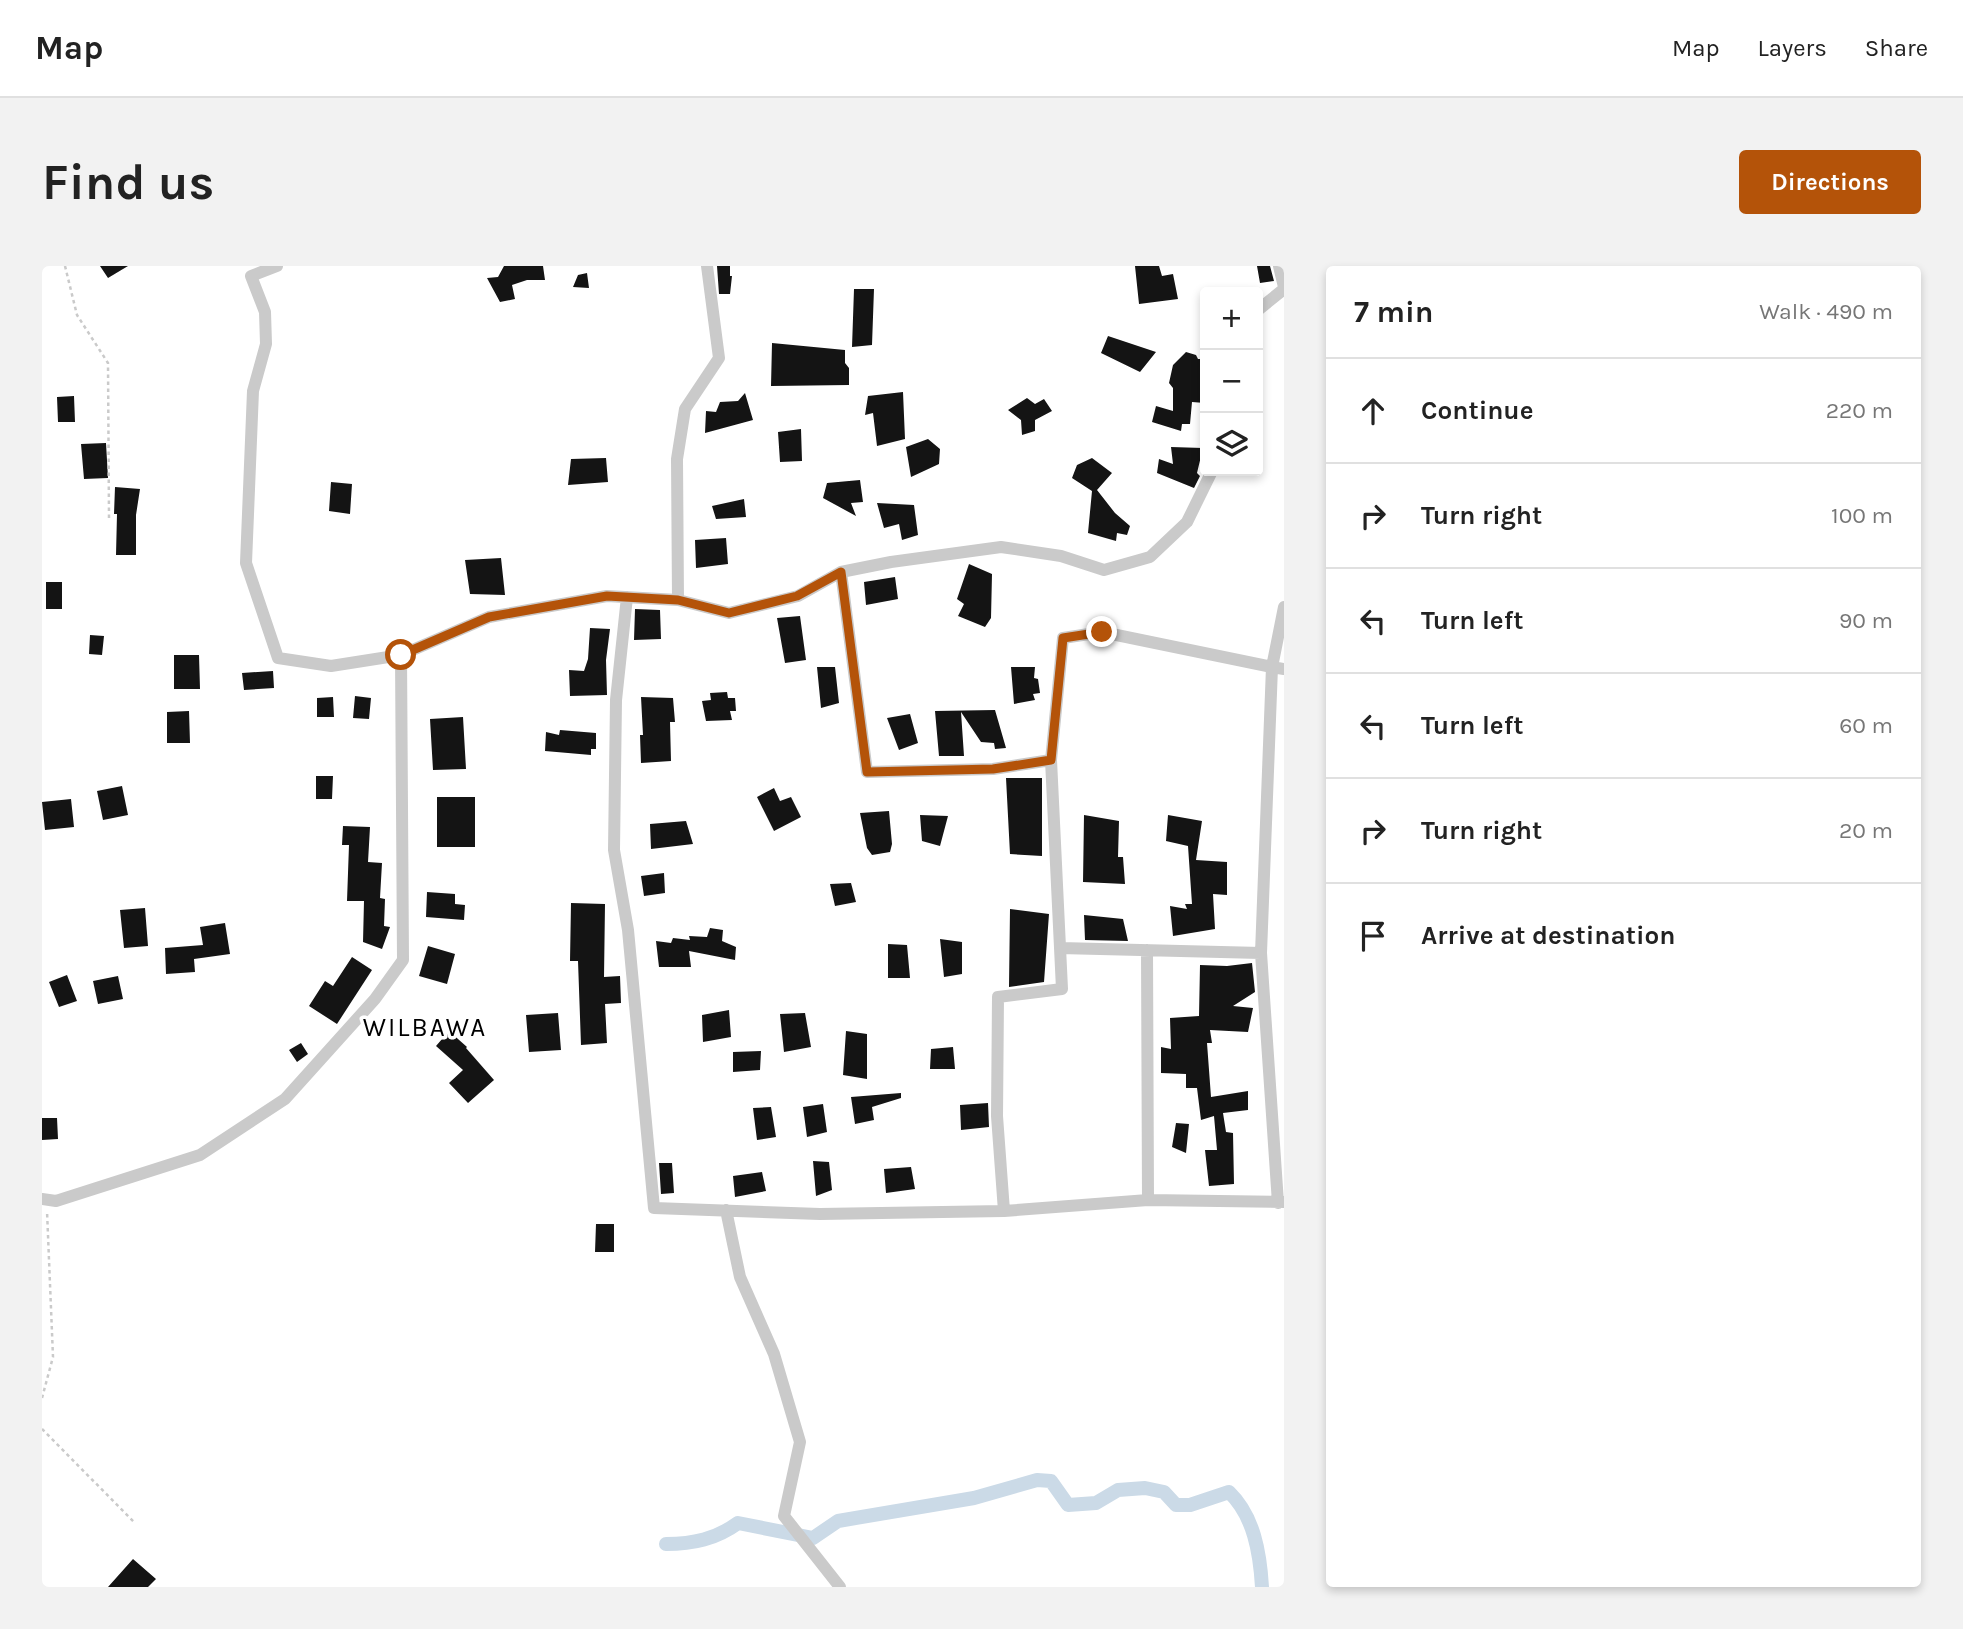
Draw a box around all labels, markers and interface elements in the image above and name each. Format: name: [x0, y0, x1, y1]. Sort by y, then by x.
text: Map: [35, 29, 103, 67]
text: Map: [1672, 34, 1720, 62]
text: Layers: [1758, 34, 1827, 62]
text: Share: [1865, 34, 1928, 62]
button: Directions: [1739, 150, 1921, 214]
text: Find us: [42, 154, 214, 211]
map controls: [1200, 287, 1263, 476]
button: +: [1200, 287, 1263, 350]
text: 7 min: [1354, 294, 1434, 330]
text: Walk · 490 m: [1759, 298, 1893, 325]
button: −: [1200, 350, 1263, 413]
icon: ahead: [1354, 392, 1392, 430]
text: Continue: [1421, 395, 1533, 426]
text: 220 m: [1826, 397, 1893, 424]
button: layers: [1200, 413, 1263, 476]
icon: right: [1354, 497, 1392, 535]
text: Turn right: [1421, 500, 1542, 531]
text: 100 m: [1831, 502, 1893, 529]
icon: left: [1354, 602, 1392, 640]
text: Turn left: [1421, 605, 1523, 636]
text: 90 m: [1839, 607, 1893, 634]
route end: [1086, 616, 1117, 647]
route start: [385, 639, 416, 670]
icon: left: [1354, 707, 1392, 745]
text: Turn left: [1421, 710, 1523, 741]
text: 60 m: [1839, 712, 1893, 739]
icon: right: [1354, 812, 1392, 850]
text: Turn right: [1421, 815, 1542, 846]
text: 20 m: [1839, 817, 1893, 844]
icon: arrive: [1354, 917, 1392, 955]
text: Arrive at destination: [1421, 920, 1675, 951]
district label: WILBAWA: [363, 1012, 487, 1043]

